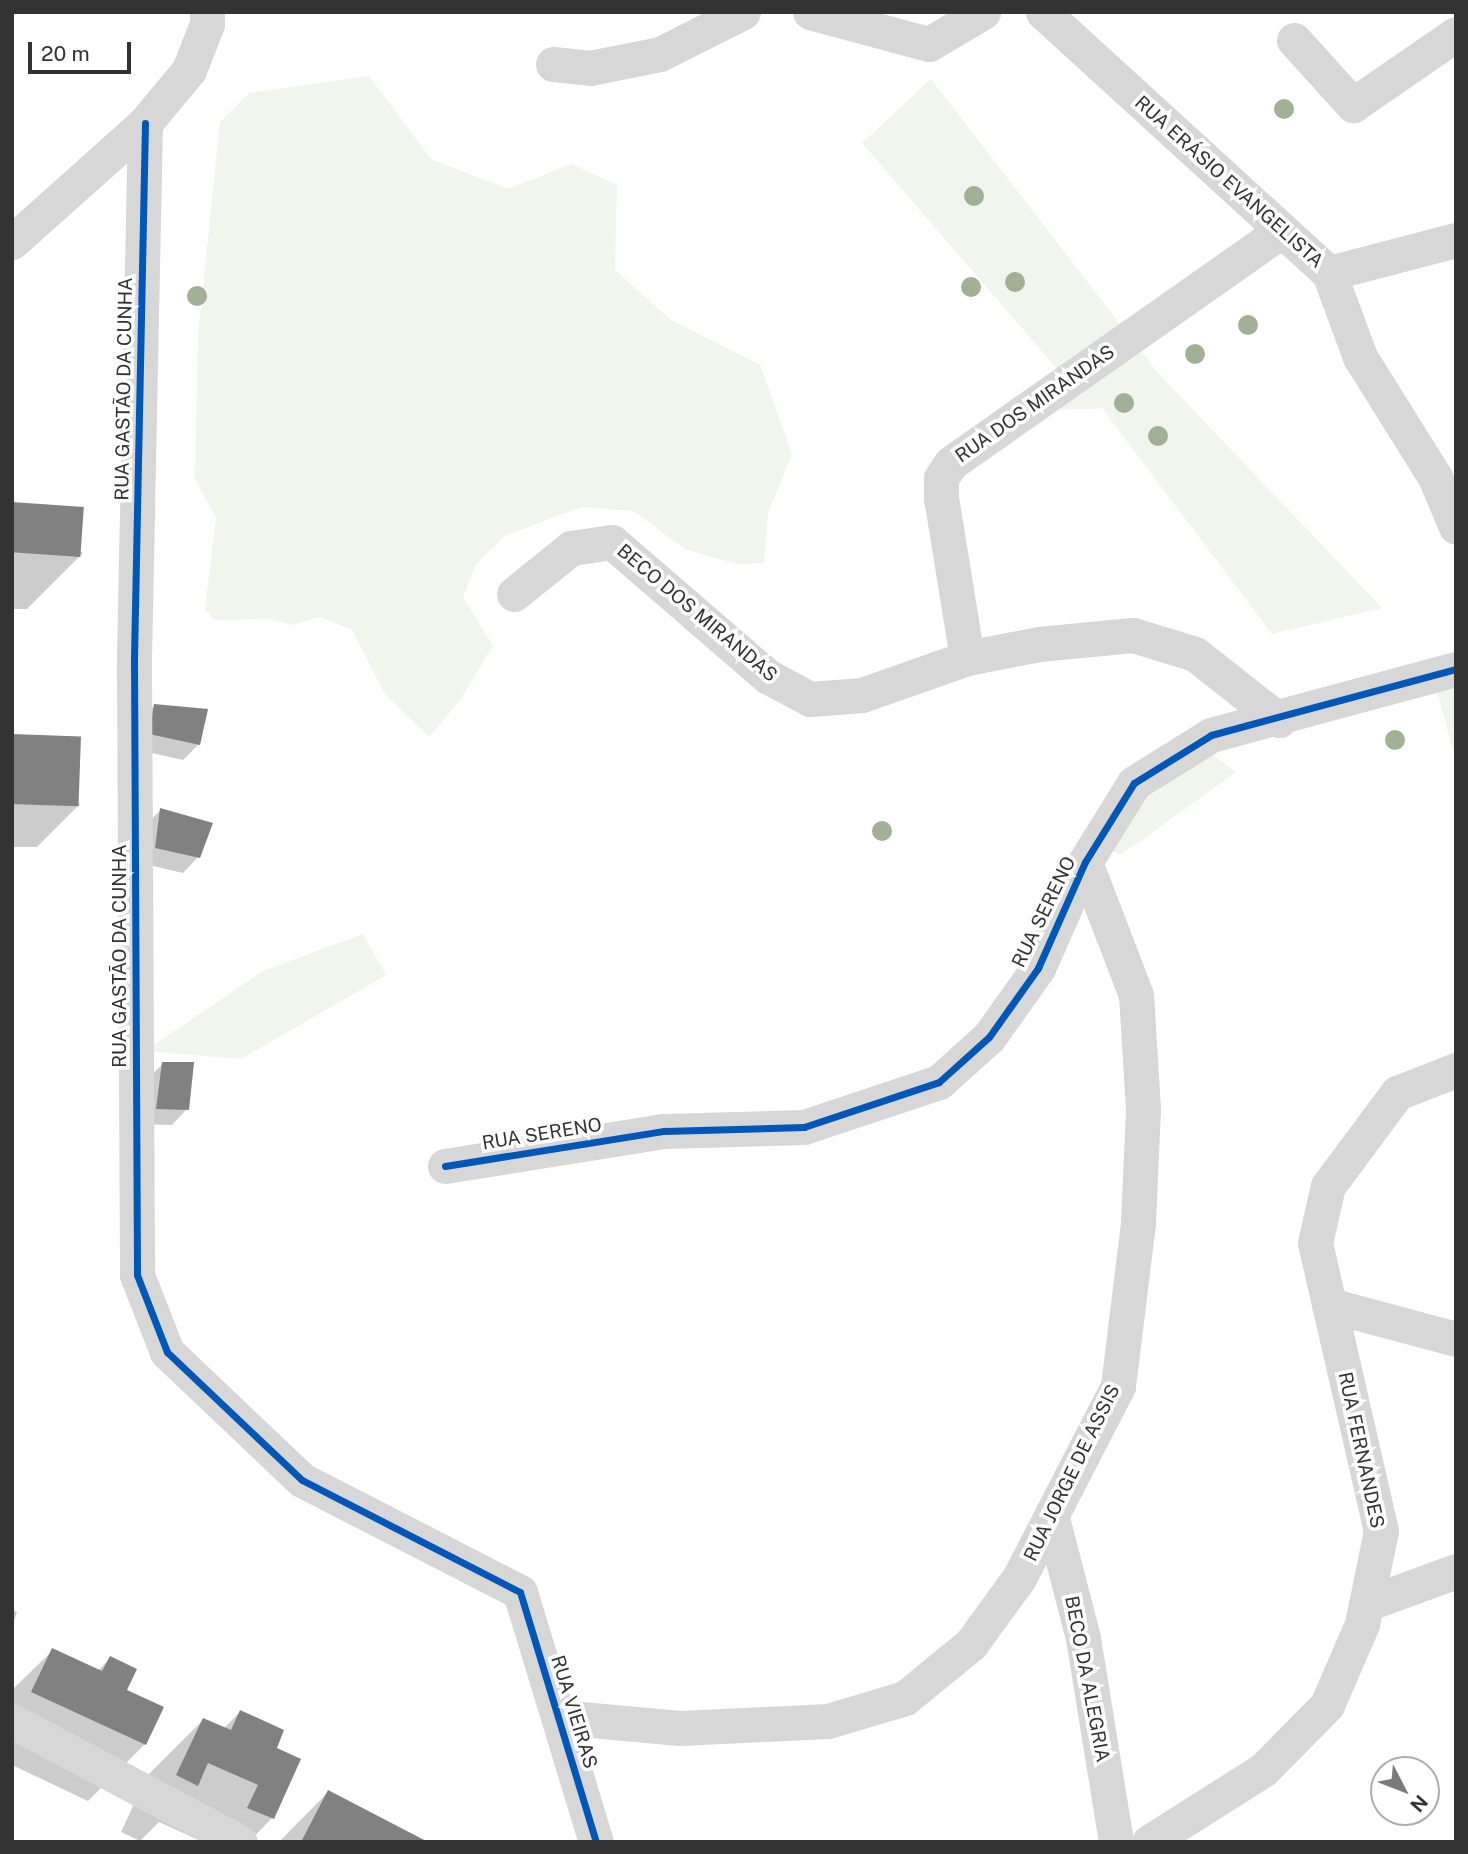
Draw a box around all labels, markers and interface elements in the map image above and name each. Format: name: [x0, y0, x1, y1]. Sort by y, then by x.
scale bar: [32, 28, 135, 72]
text: 20 m: [41, 41, 90, 66]
street label: RUA ERÁSIO EVANGELISTA: [1130, 91, 1328, 273]
street label: RUA GASTÃO DA CUNHA: [111, 277, 137, 501]
street label: RUA DOS MIRANDAS: [951, 340, 1119, 468]
street label: BECO DOS MIRANDAS: [612, 539, 782, 687]
street label: RUA GASTÃO DA CUNHA: [109, 844, 131, 1068]
street label: RUA SERENO: [1007, 853, 1081, 971]
street label: RUA SERENO: [481, 1113, 603, 1155]
street label: RUA FERNANDES: [1333, 1370, 1389, 1530]
street label: RUA JORGE DE ASSIS: [1019, 1381, 1125, 1565]
street label: BECO DA ALEGRIA: [1060, 1594, 1114, 1764]
street label: RUA VIEIRAS: [546, 1652, 602, 1772]
north arrow: [1370, 1756, 1440, 1826]
text: N: [1406, 1791, 1432, 1817]

